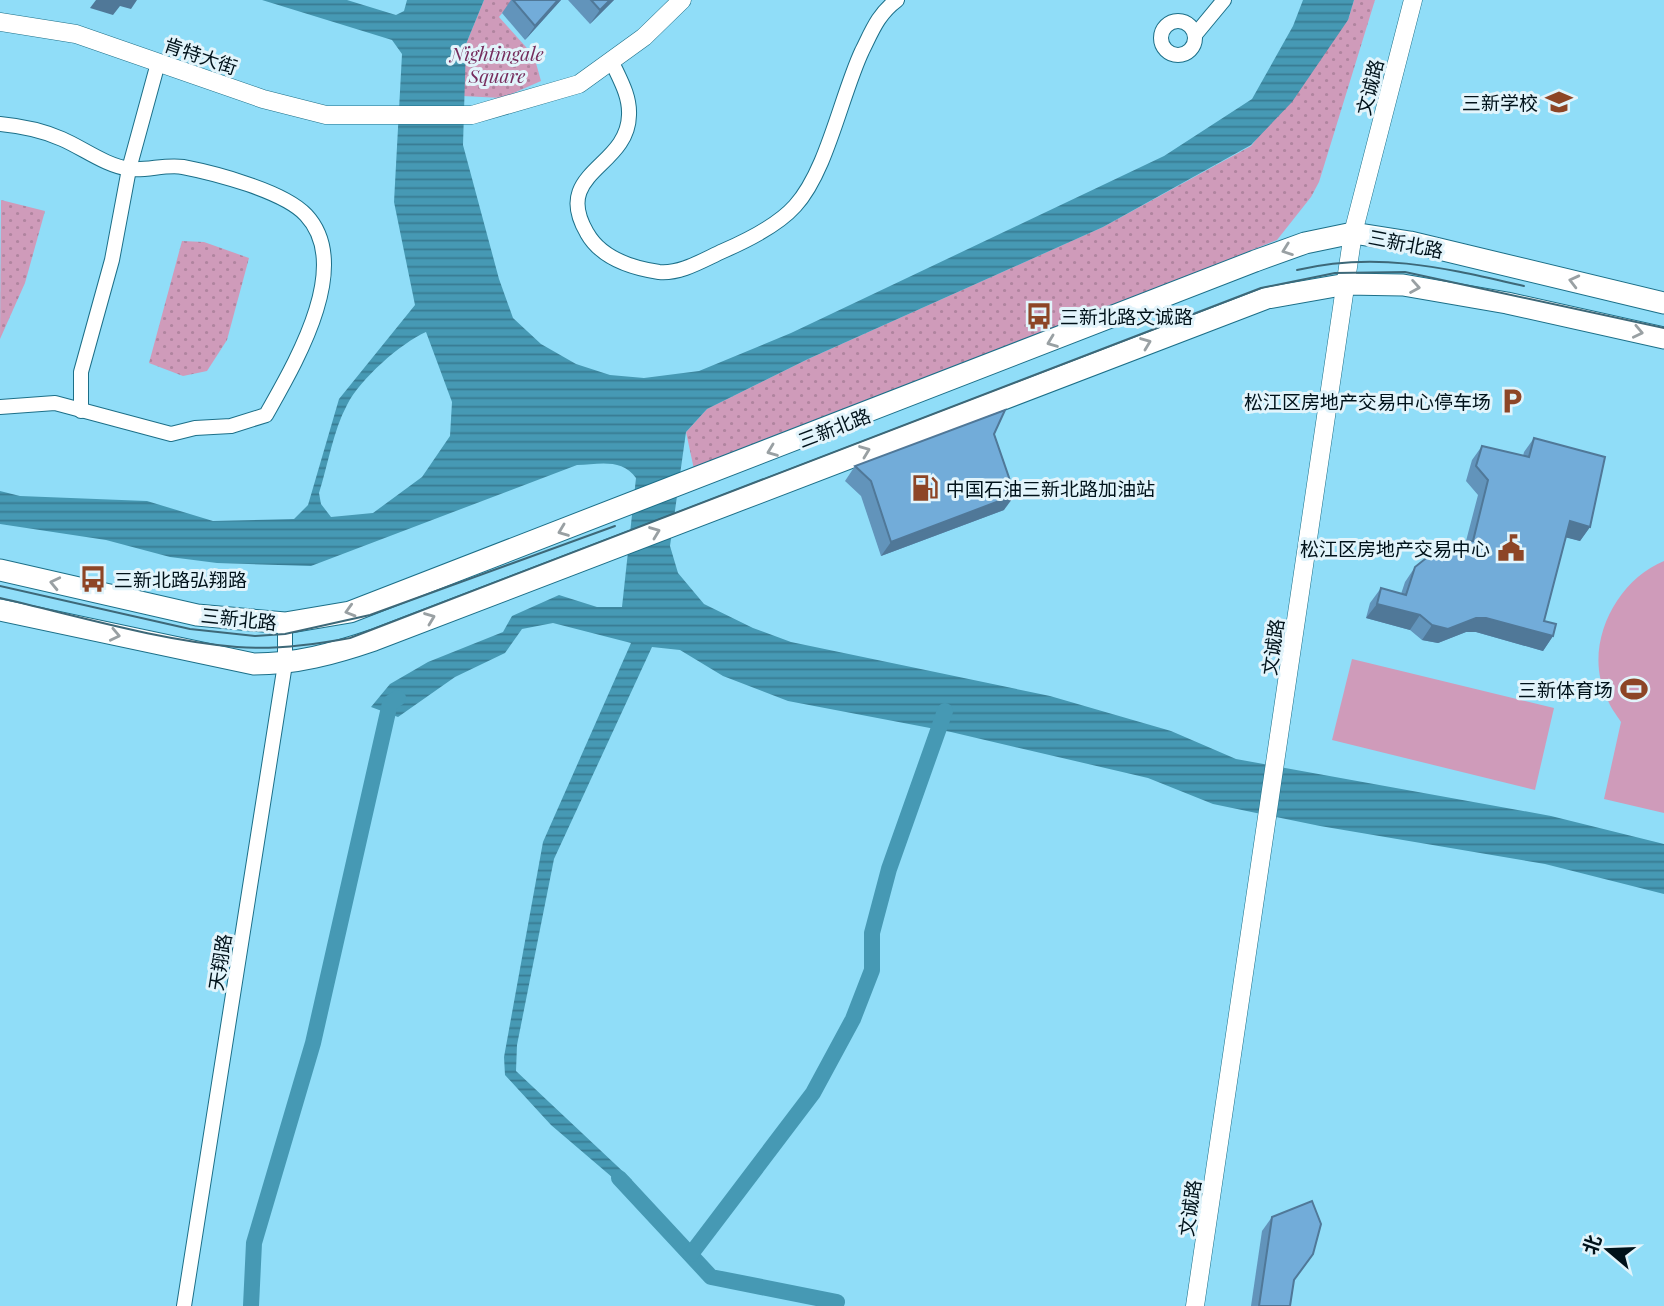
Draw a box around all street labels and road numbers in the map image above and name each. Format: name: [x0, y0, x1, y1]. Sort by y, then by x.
street label: 肯特大街: [161, 30, 241, 80]
street label: 文诚路: [1349, 56, 1389, 118]
street label: 三新北路: [1366, 223, 1446, 263]
street label: 三新北路: [794, 401, 874, 453]
street label: 三新北路: [200, 601, 278, 635]
street label: 文诚路: [1255, 617, 1289, 677]
street label: 天翔路: [202, 932, 236, 992]
street label: 文诚路: [1172, 1178, 1206, 1238]

